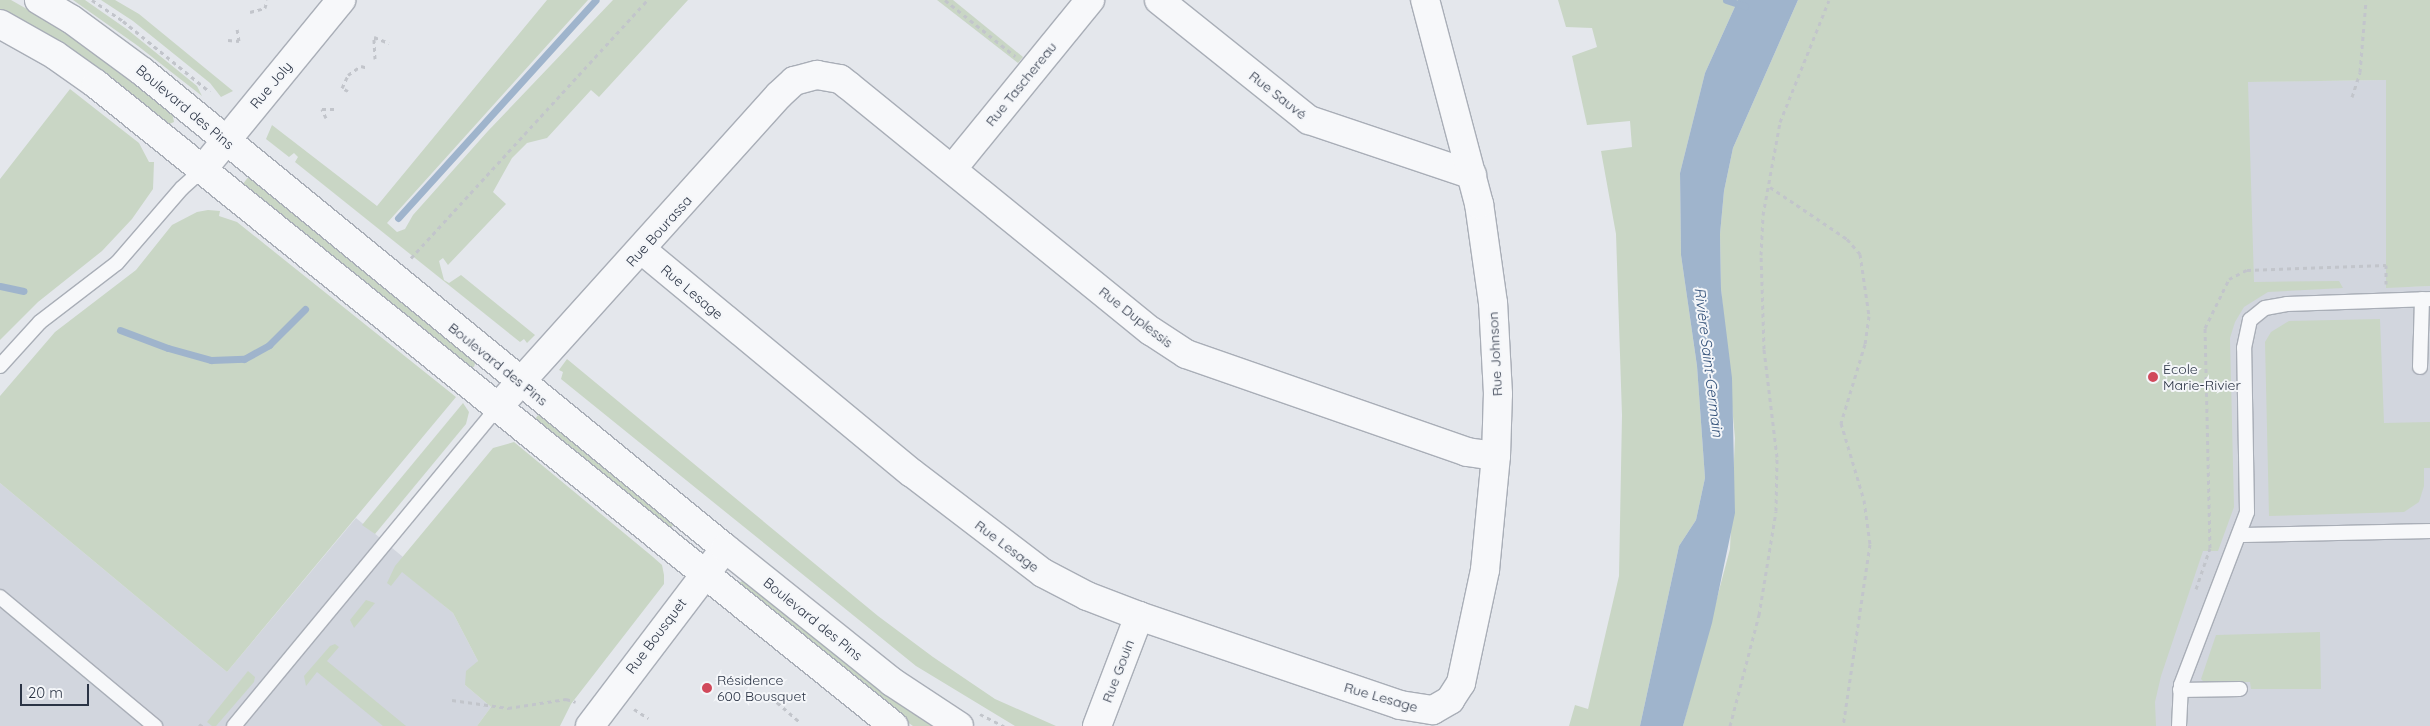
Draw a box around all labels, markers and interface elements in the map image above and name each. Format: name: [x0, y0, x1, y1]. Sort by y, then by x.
street label: Rue Taschereau: [982, 38, 1060, 130]
street label: Rue Joly: [246, 58, 296, 112]
street label: Boulevard des Pins: [133, 61, 237, 153]
street label: Rue Sauvé: [1246, 67, 1310, 123]
street label: Rue Bourassa: [623, 192, 695, 270]
street label: Rue Lesage: [658, 261, 726, 323]
street label: Rue Duplessis: [1096, 283, 1176, 351]
water label: Rivière Saint-Germain: [1691, 286, 1727, 438]
street label: Rue Johnson: [1484, 311, 1506, 397]
street label: Boulevard des Pins: [445, 319, 551, 409]
place label: École Marie-Rivier: [2163, 361, 2241, 394]
marker: École Marie-Rivier: [2147, 371, 2159, 383]
street label: Rue Lesage: [972, 516, 1042, 576]
street label: Boulevard des Pins: [760, 574, 866, 664]
street label: Rue Bousquet: [622, 595, 690, 677]
street label: Rue Gouin: [1098, 637, 1138, 705]
place label: Résidence 600 Bousquet: [717, 672, 806, 704]
scale bar: [22, 674, 91, 706]
street label: Rue Lesage: [1342, 678, 1420, 716]
marker: Résidence 600 Bousquet: [701, 682, 713, 694]
text: 20 m: [28, 683, 63, 702]

